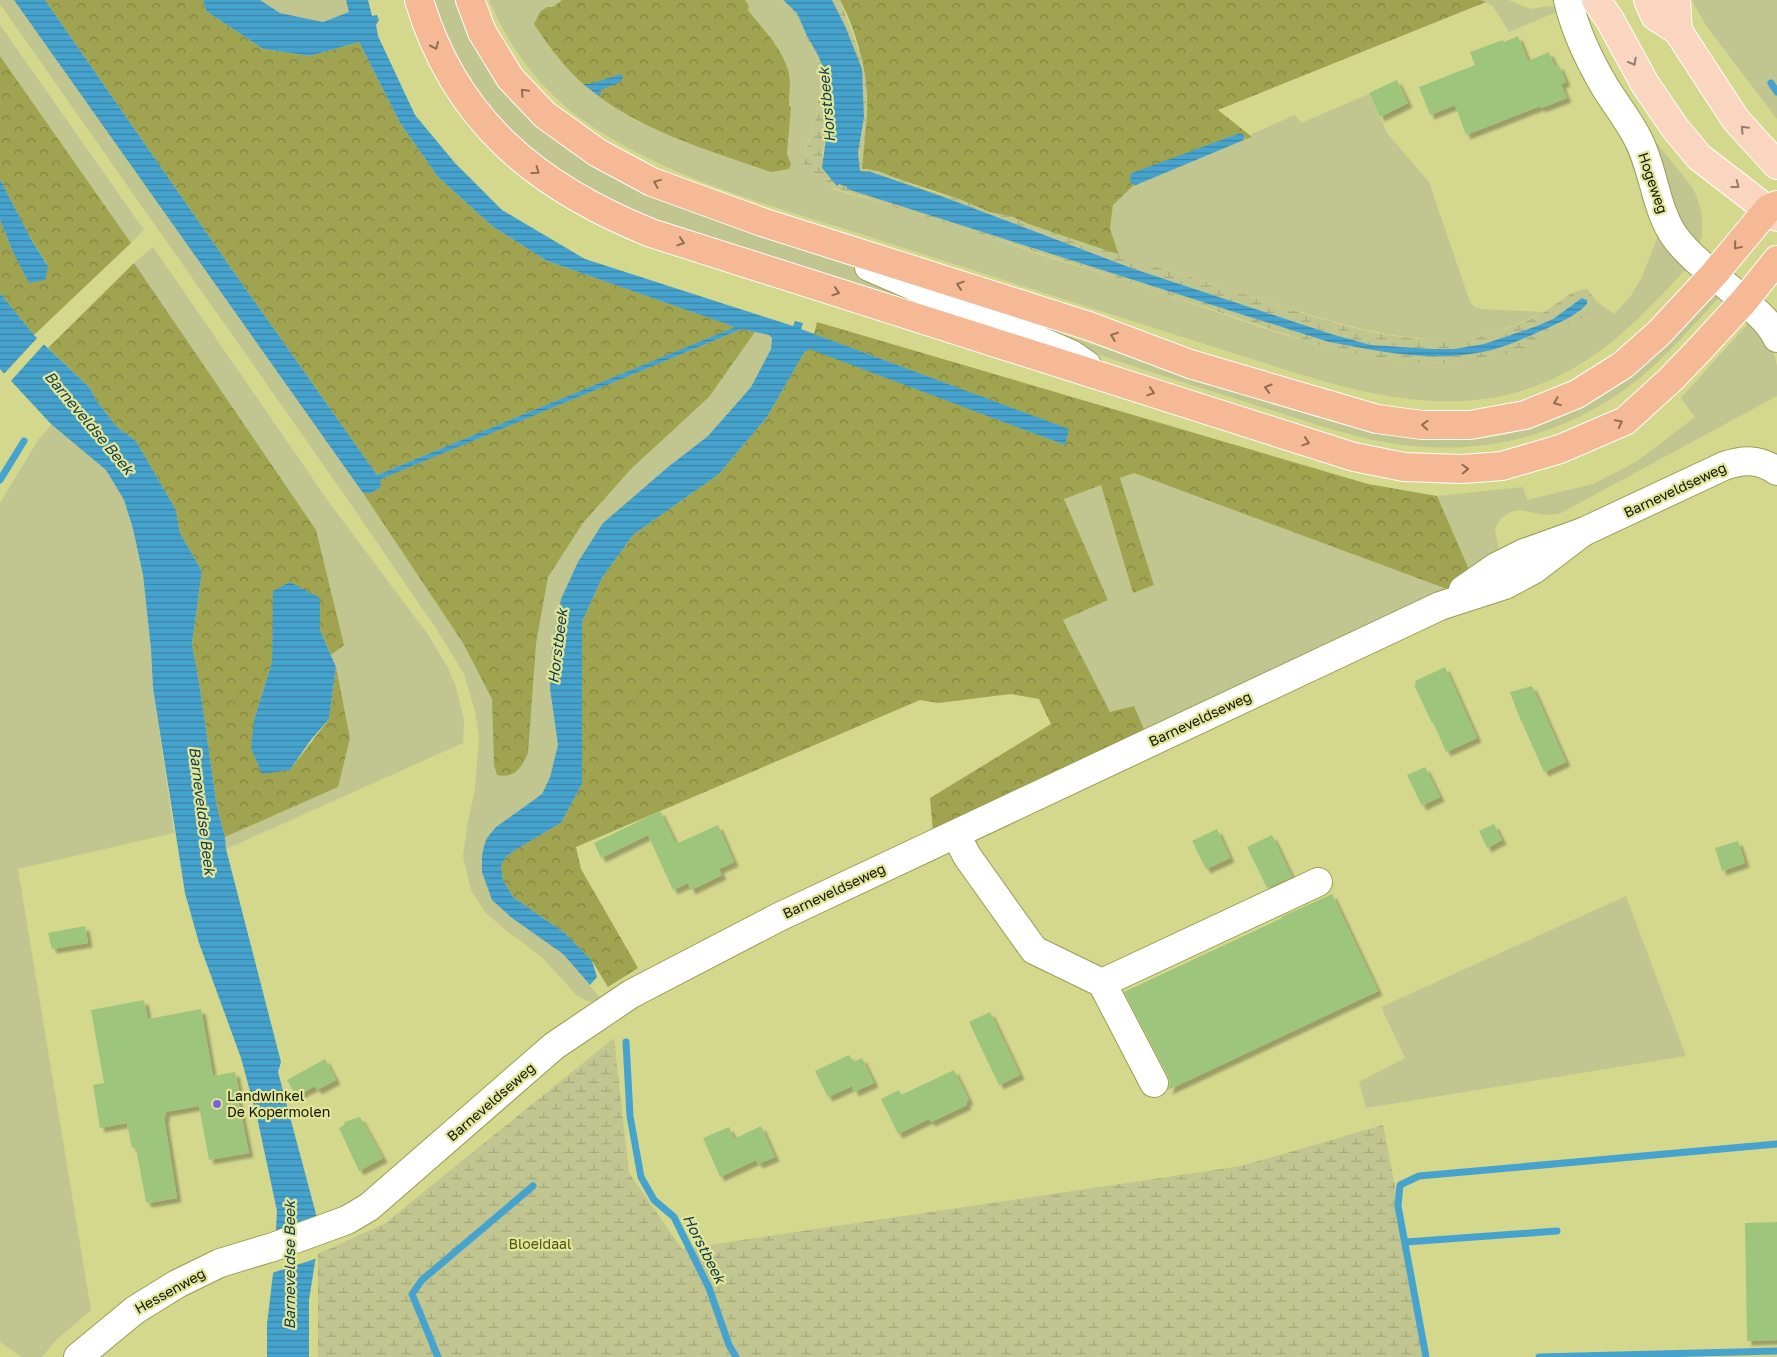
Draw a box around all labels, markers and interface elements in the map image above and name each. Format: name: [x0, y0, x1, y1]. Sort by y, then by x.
one-way arrow: [429, 41, 440, 50]
one-way arrow: [1627, 57, 1637, 66]
water label: Horstbeek: [814, 65, 838, 143]
one-way arrow: [521, 89, 530, 98]
one-way arrow: [1741, 126, 1750, 135]
street label: Hogeweg: [1635, 150, 1672, 216]
one-way arrow: [530, 165, 540, 174]
one-way arrow: [653, 179, 662, 190]
one-way arrow: [1730, 180, 1739, 188]
one-way arrow: [676, 237, 685, 247]
one-way arrow: [1734, 240, 1742, 249]
one-way arrow: [956, 281, 965, 291]
one-way arrow: [831, 287, 839, 297]
one-way arrow: [1111, 332, 1119, 342]
water label: Barneveldse Beek: [41, 367, 139, 479]
one-way arrow: [1264, 383, 1272, 393]
one-way arrow: [1146, 386, 1155, 396]
one-way arrow: [1553, 396, 1562, 406]
one-way arrow: [1421, 419, 1429, 430]
one-way arrow: [1614, 419, 1623, 429]
one-way arrow: [1301, 436, 1309, 446]
street label: Barneveldseweg: [1621, 458, 1729, 521]
one-way arrow: [1461, 463, 1469, 474]
water label: Horstbeek: [543, 606, 571, 684]
street label: Barneveldseweg: [1146, 687, 1254, 750]
water label: Barneveldse Beek: [186, 746, 220, 878]
street label: Barneveldseweg: [780, 859, 888, 922]
street label: Barneveldseweg: [443, 1059, 538, 1145]
place label: Landwinkel De Kopermolen: [227, 1087, 330, 1120]
marker: Landwinkel De Kopermolen: [211, 1098, 223, 1110]
water label: Barneveldse Beek: [280, 1199, 298, 1330]
water label: Horstbeek: [680, 1211, 731, 1288]
park label: Bloeidaal: [509, 1235, 571, 1252]
street label: Hessenweg: [131, 1264, 208, 1317]

